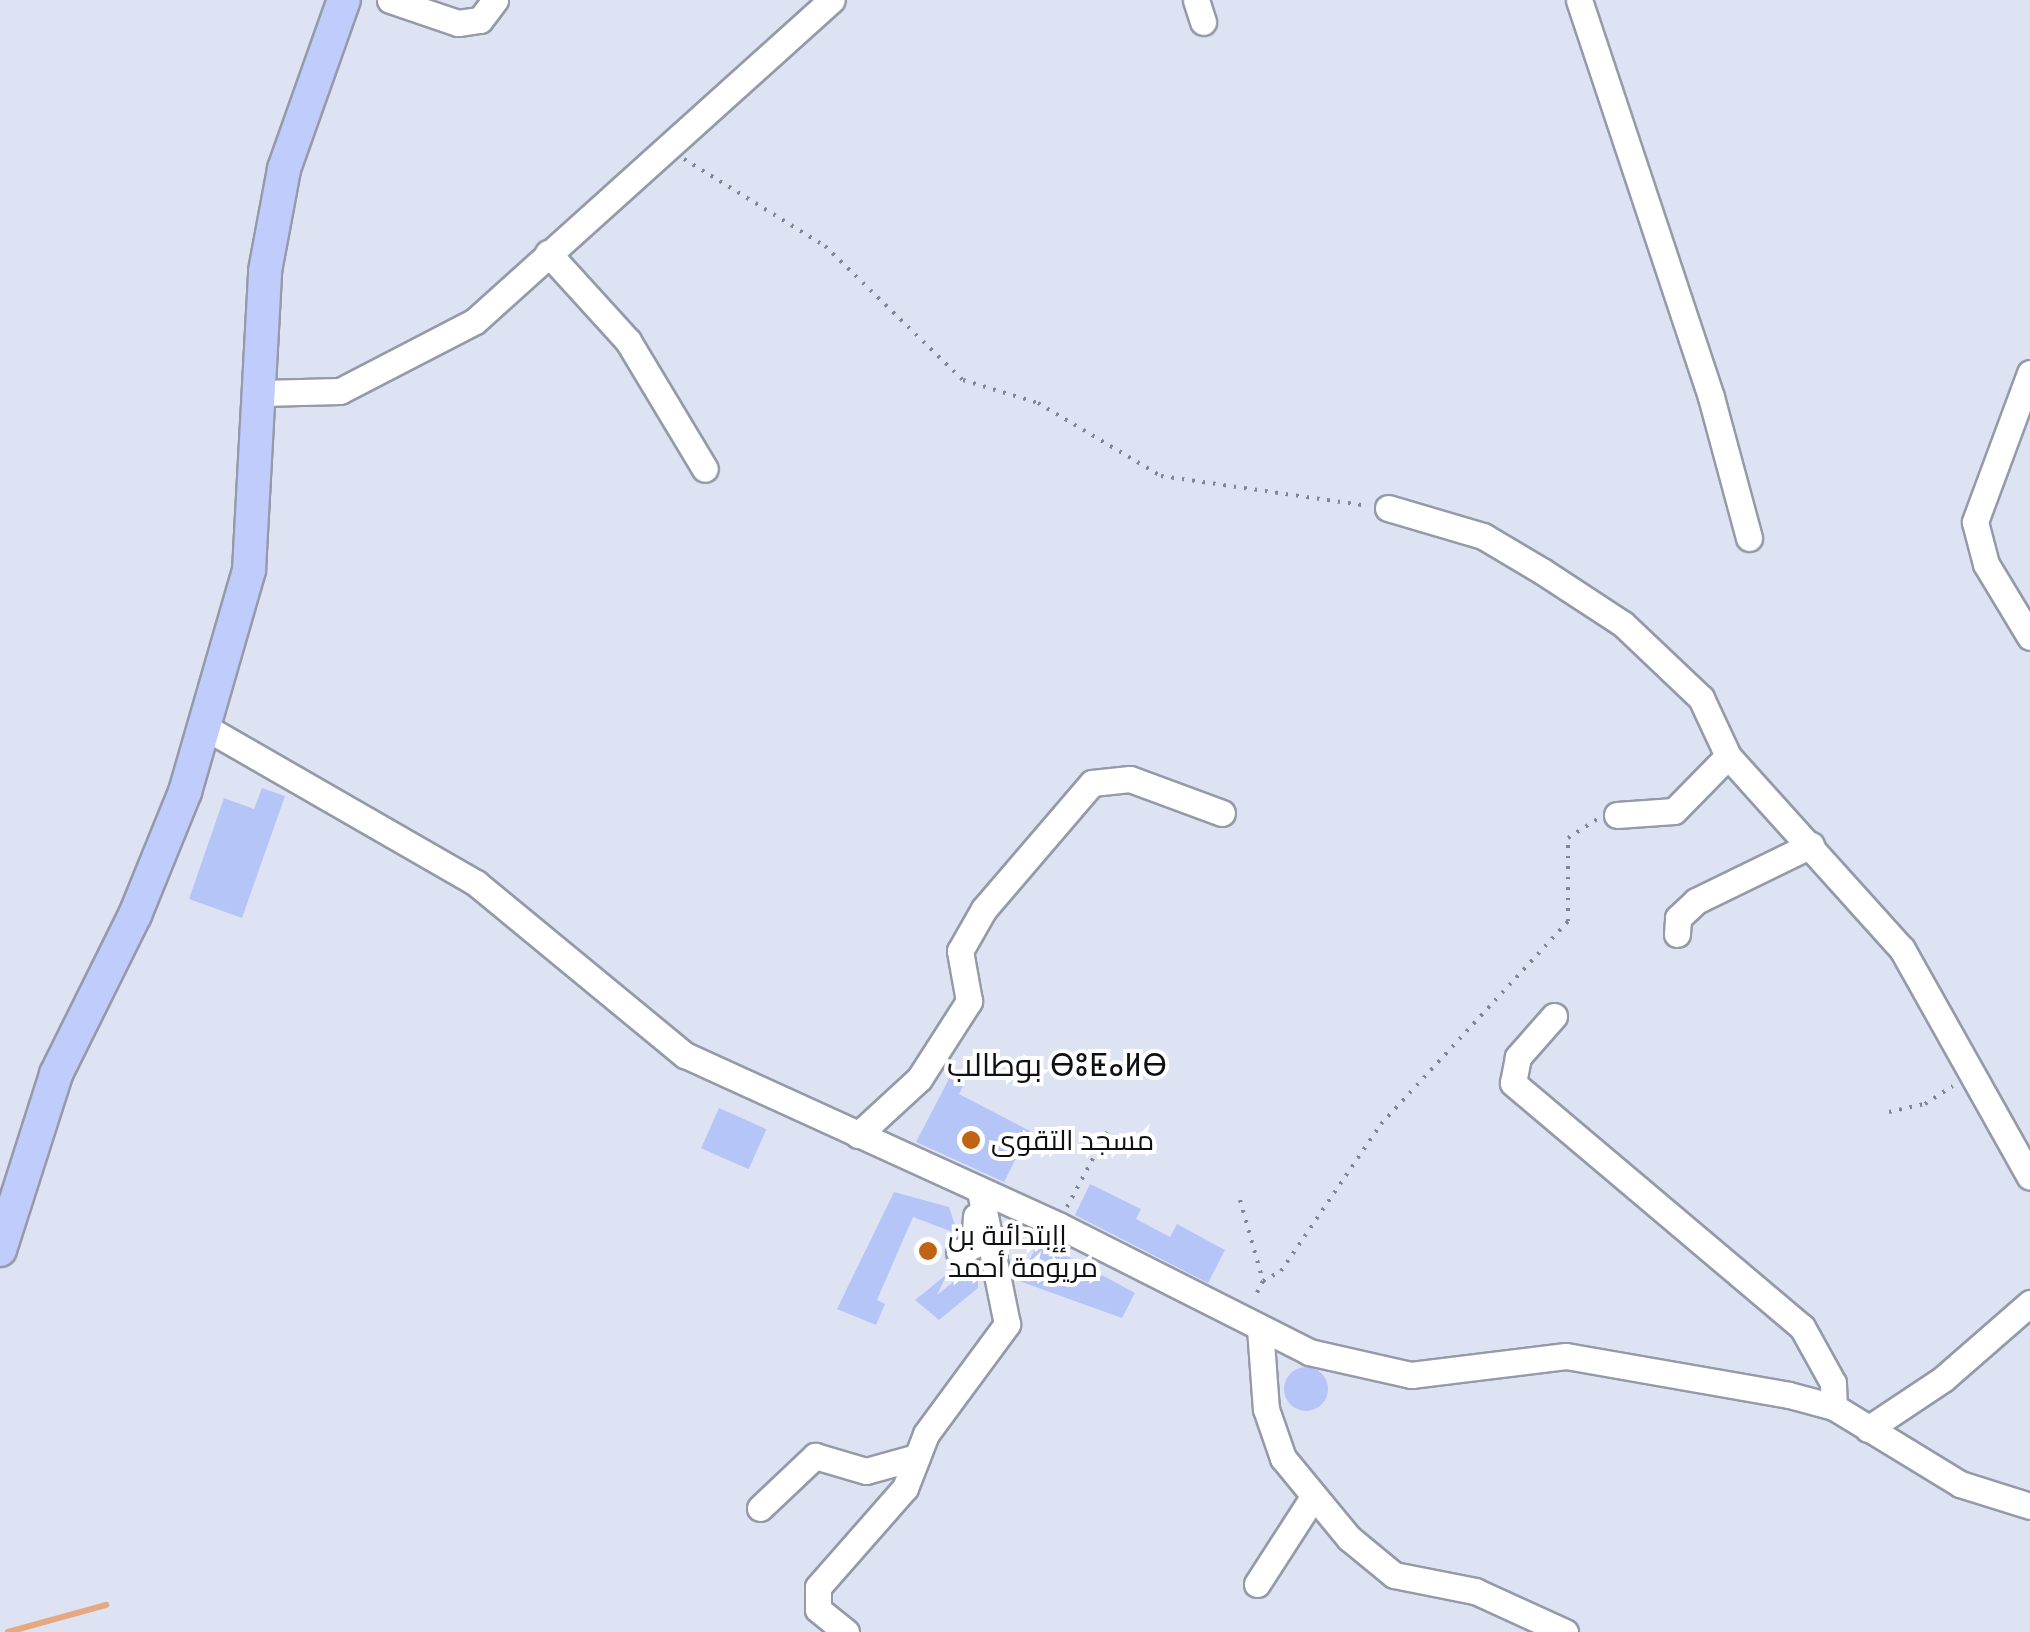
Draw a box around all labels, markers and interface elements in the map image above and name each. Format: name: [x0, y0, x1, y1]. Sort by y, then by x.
district label: بوطالب ⴱⵓⵟⴰⵍⴱ: [947, 1045, 1167, 1083]
place label: مسجد التقوى: [991, 1123, 1154, 1157]
marker: مسجد التقوى: [960, 1129, 982, 1151]
place label: إإبتدائية بن مريومة أحمد: [948, 1218, 1098, 1284]
marker: إإبتدائية بن مريومة أحمد: [917, 1240, 939, 1262]

